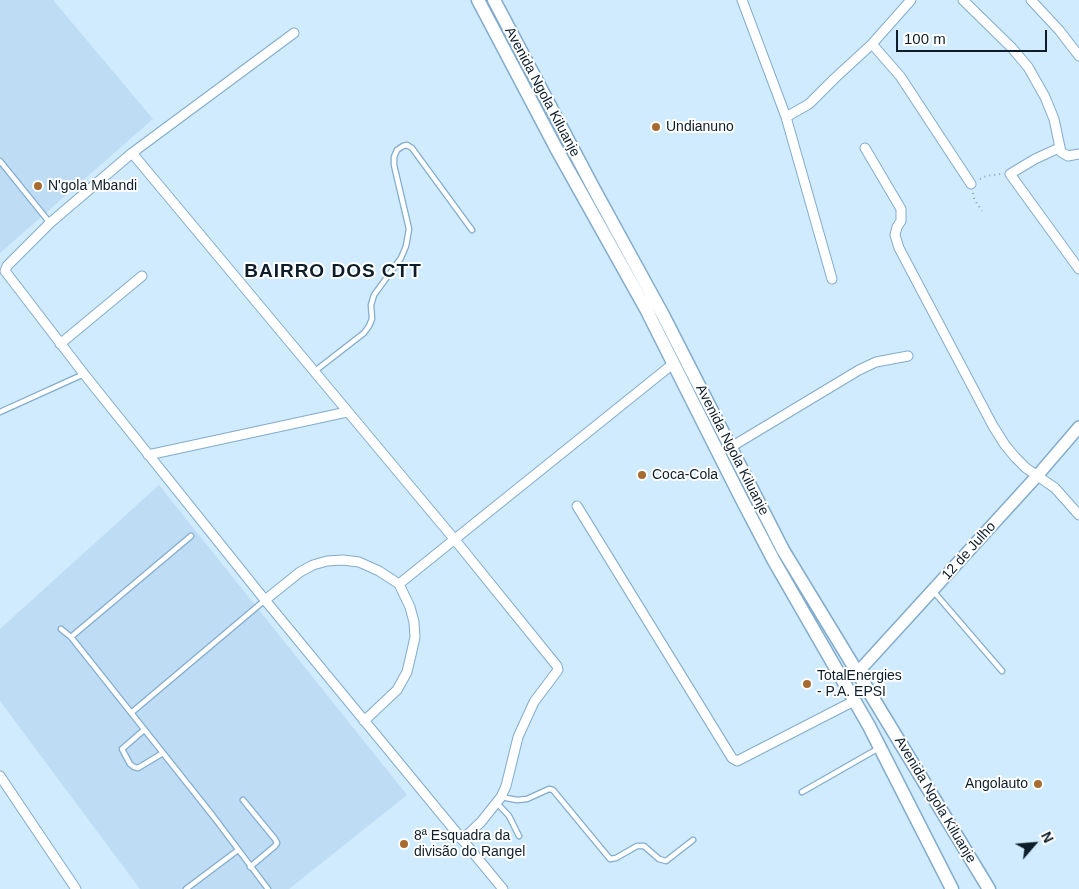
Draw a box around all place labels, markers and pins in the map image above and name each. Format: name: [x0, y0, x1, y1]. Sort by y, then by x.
place label: Undianuno: [666, 119, 734, 135]
marker: Undianuno: [650, 121, 662, 133]
place label: N'gola Mbandi: [48, 178, 137, 194]
marker: N'gola Mbandi: [32, 180, 44, 192]
place label: Coca-Cola: [652, 467, 718, 483]
marker: Coca-Cola: [636, 469, 648, 481]
place label: TotalEnergies - P.A. EPSI: [817, 668, 902, 700]
marker: TotalEnergies - P.A. EPSI: [801, 678, 813, 690]
place label: Angolauto: [965, 776, 1028, 792]
marker: Angolauto: [1032, 778, 1044, 790]
place label: 8ª Esquadra da divisão do Rangel: [414, 828, 525, 860]
marker: 8ª Esquadra da divisão do Rangel: [398, 838, 410, 850]

